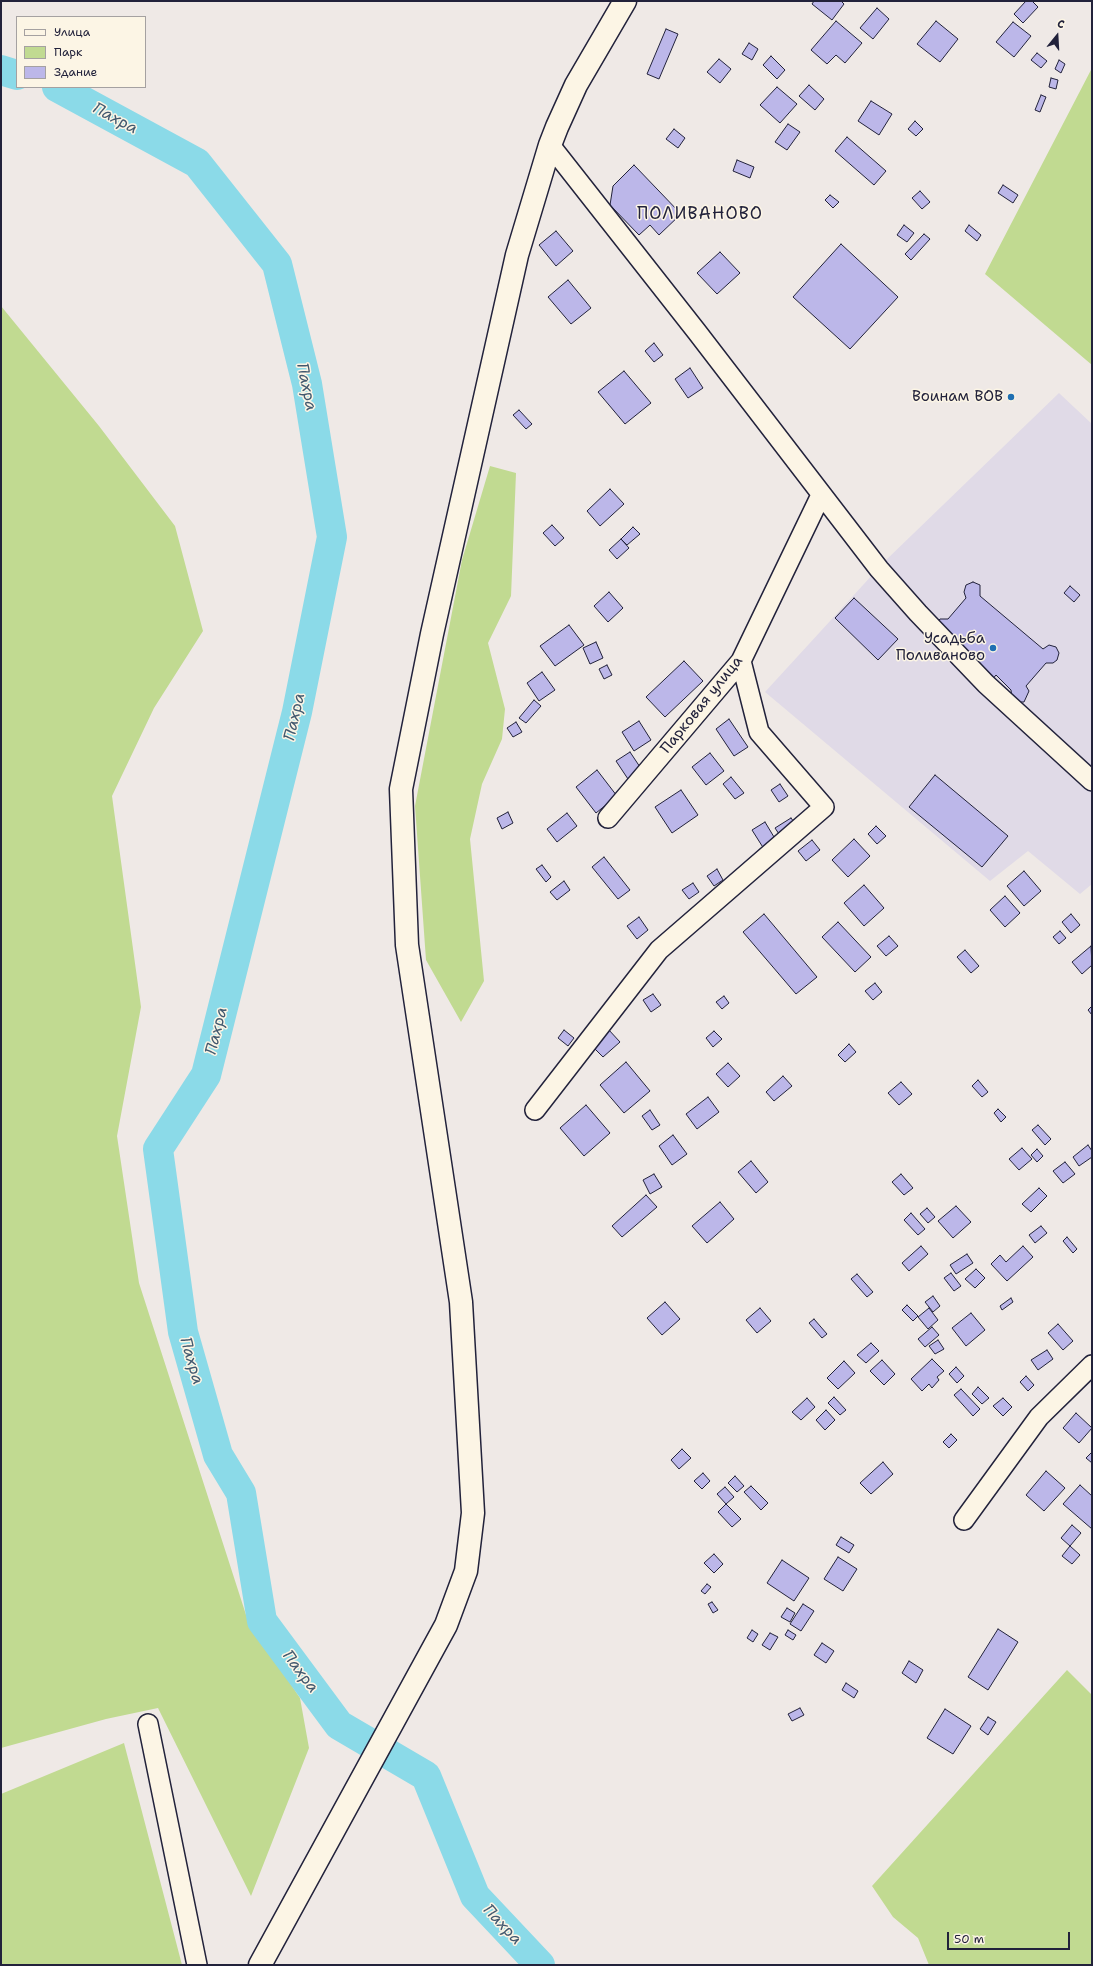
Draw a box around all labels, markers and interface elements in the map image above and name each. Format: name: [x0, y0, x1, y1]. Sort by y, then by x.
legend: [16, 16, 146, 88]
north arrow: [1037, 16, 1077, 56]
text: С: [1055, 16, 1066, 32]
text: Улица: [54, 24, 90, 40]
text: Парк: [54, 44, 82, 60]
text: Здание: [54, 64, 97, 80]
water label: Пахра: [89, 99, 141, 139]
district label: ПОЛИВАНОВО: [637, 205, 763, 225]
water label: Пахра: [292, 361, 320, 413]
place label: Воинам ВОВ: [912, 388, 1003, 406]
marker: Воинам ВОВ: [1006, 392, 1016, 402]
place label: Усадьба Поливаново: [896, 630, 985, 665]
marker: Усадьба Поливаново: [988, 643, 998, 653]
street label: Парковая улица: [657, 653, 747, 757]
water label: Пахра: [280, 691, 310, 743]
water label: Пахра: [202, 1005, 232, 1057]
water label: Пахра: [175, 1335, 207, 1387]
water label: Пахра: [278, 1647, 322, 1697]
water label: Пахра: [479, 1901, 525, 1949]
scale bar: [949, 1924, 1072, 1950]
text: 50 m: [954, 1931, 984, 1947]

